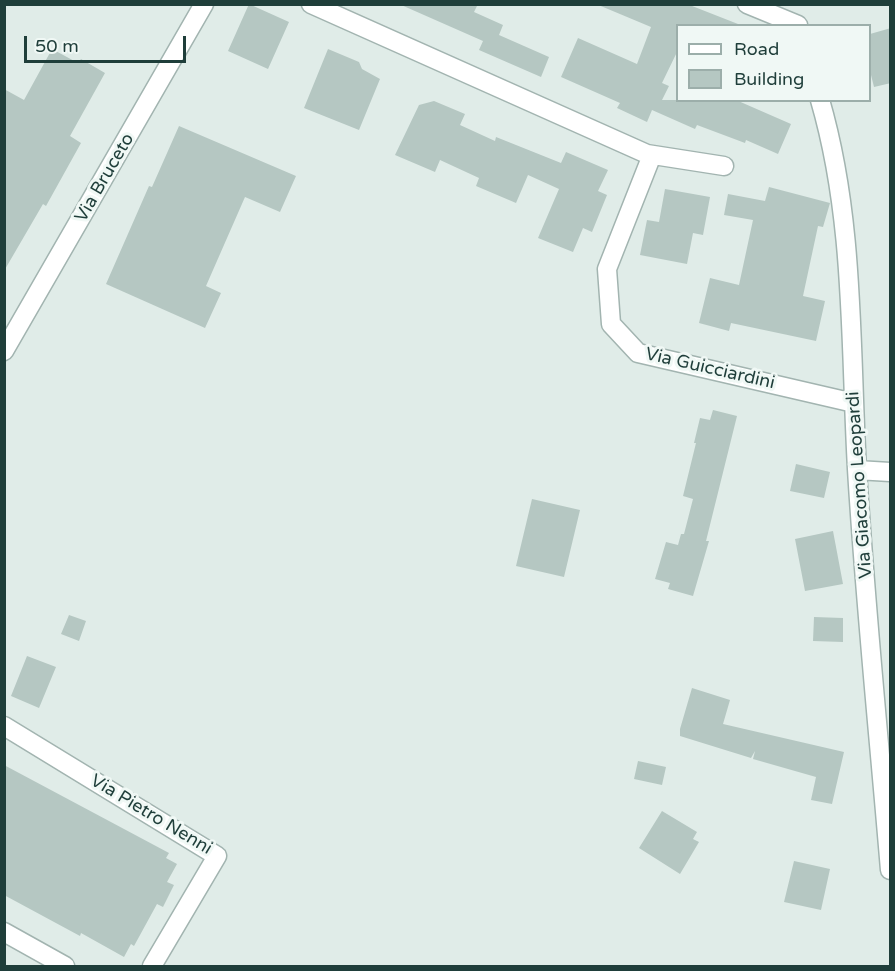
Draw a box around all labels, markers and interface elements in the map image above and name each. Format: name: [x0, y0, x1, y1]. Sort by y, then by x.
scale bar: [27, 24, 189, 62]
legend: [676, 24, 871, 102]
text: 50 m: [35, 35, 79, 57]
text: Road: [734, 38, 779, 60]
text: Building: [734, 68, 804, 90]
street label: Via Bruceto: [71, 130, 139, 226]
street label: Via Guicciardini: [643, 344, 777, 394]
street label: Via Giacomo Leopardi: [843, 391, 877, 579]
street label: Via Pietro Nenni: [86, 770, 216, 860]

